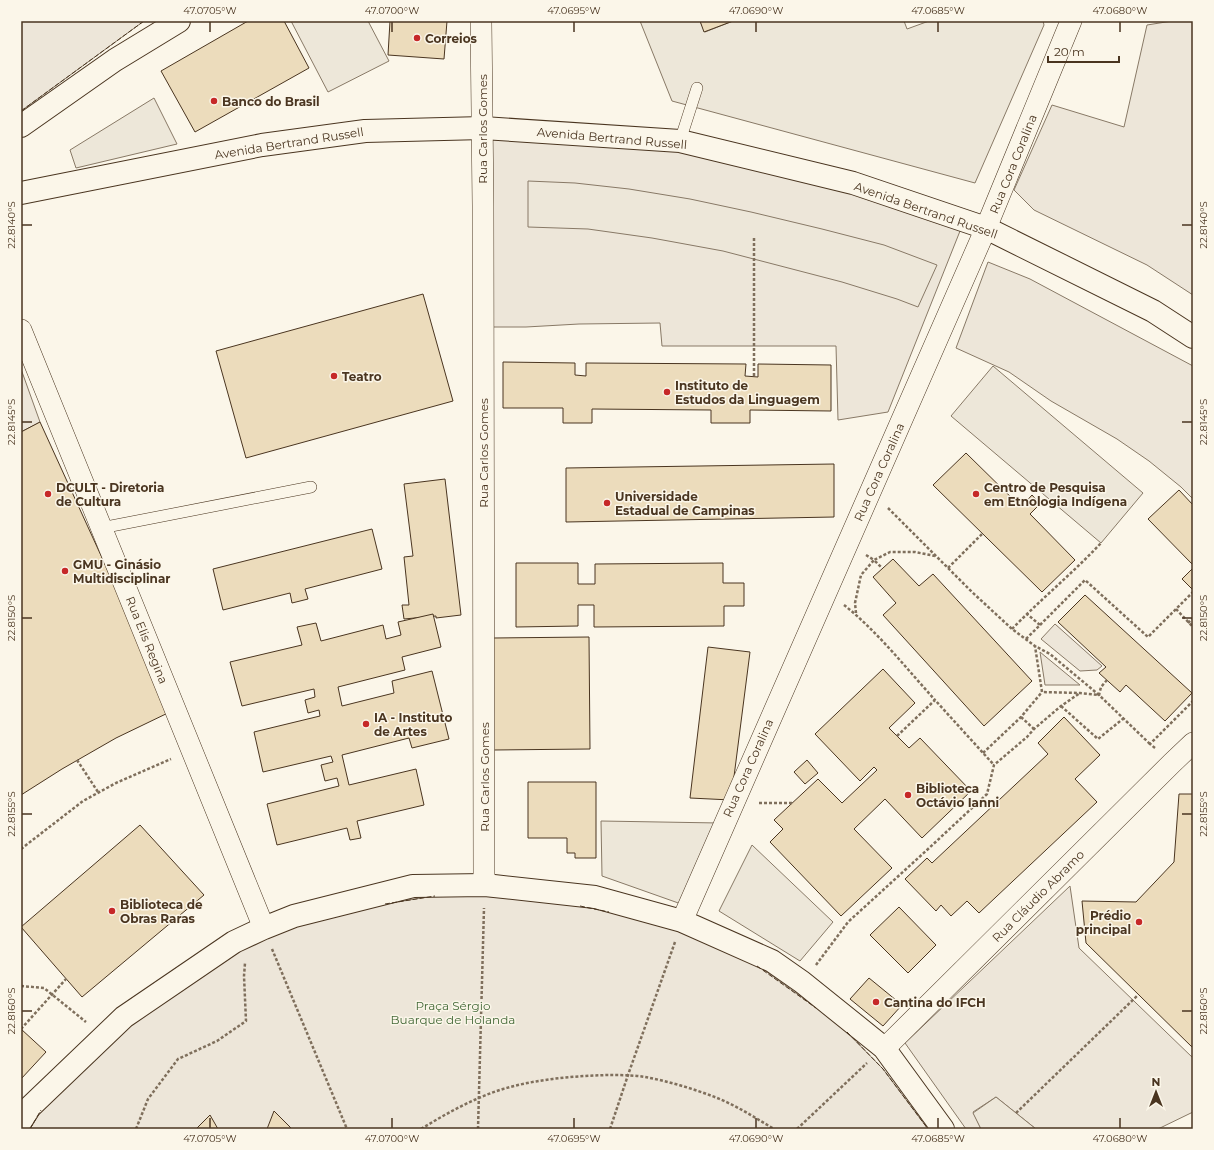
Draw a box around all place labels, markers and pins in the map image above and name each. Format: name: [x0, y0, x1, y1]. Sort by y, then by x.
place label: Correios: [425, 31, 478, 46]
marker: Correios: [412, 33, 422, 43]
place label: Banco do Brasil: [222, 94, 320, 109]
marker: Banco do Brasil: [209, 96, 219, 106]
place label: Teatro: [342, 369, 382, 384]
marker: Teatro: [329, 371, 339, 381]
place label: Instituto de Estudos da Linguagem: [675, 378, 820, 407]
marker: Instituto de Estudos da Linguagem: [662, 387, 672, 397]
place label: DCULT - Diretoria de Cultura: [56, 480, 164, 509]
place label: Centro de Pesquisa em Etnologia Indígena: [984, 480, 1127, 509]
marker: DCULT - Diretoria de Cultura: [43, 489, 53, 499]
place label: Universidade Estadual de Campinas: [615, 489, 755, 518]
marker: Centro de Pesquisa em Etnologia Indígena: [971, 489, 981, 499]
marker: Universidade Estadual de Campinas: [602, 498, 612, 508]
place label: GMU - Ginásio Multidisciplinar: [73, 557, 170, 586]
marker: GMU - Ginásio Multidisciplinar: [60, 566, 70, 576]
place label: IA - Instituto de Artes: [374, 710, 452, 739]
marker: IA - Instituto de Artes: [361, 719, 371, 729]
place label: Biblioteca Octávio Ianni: [916, 781, 999, 810]
marker: Biblioteca Octávio Ianni: [903, 790, 913, 800]
place label: Biblioteca de Obras Raras: [120, 897, 203, 926]
marker: Biblioteca de Obras Raras: [107, 906, 117, 916]
place label: Prédio principal: [1076, 908, 1131, 937]
marker: Prédio principal: [1134, 917, 1144, 927]
place label: Cantina do IFCH: [884, 995, 986, 1010]
marker: Cantina do IFCH: [871, 997, 881, 1007]

